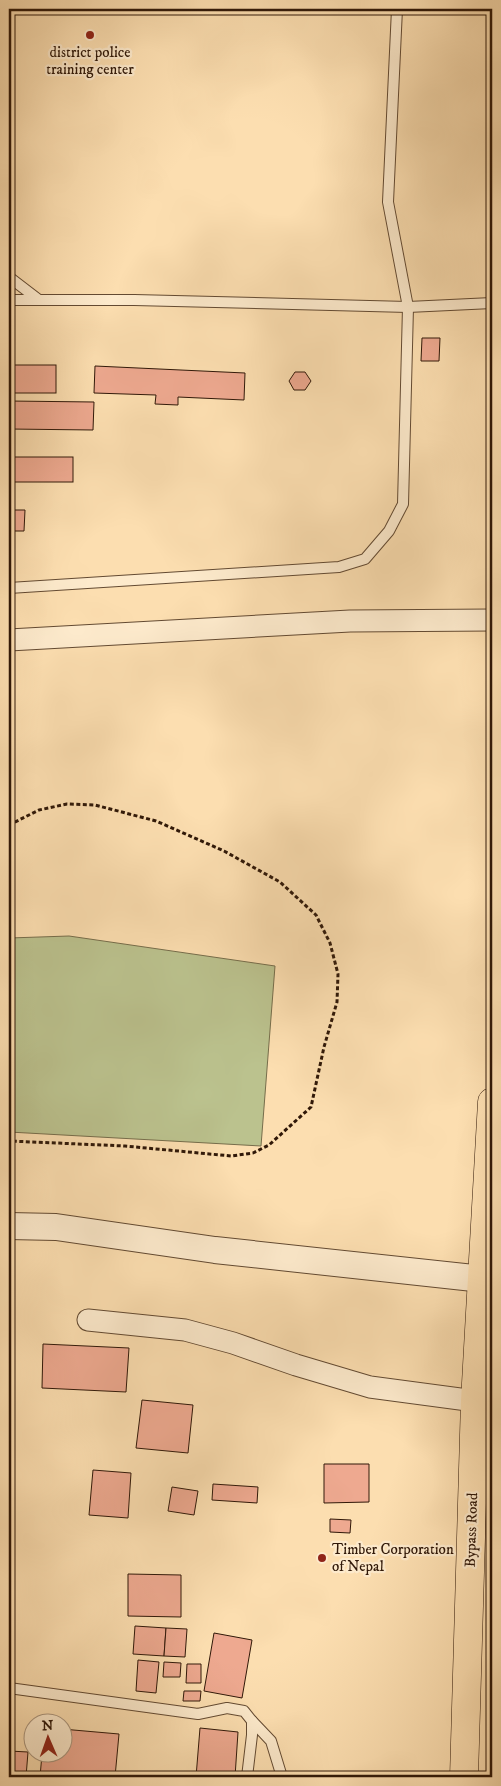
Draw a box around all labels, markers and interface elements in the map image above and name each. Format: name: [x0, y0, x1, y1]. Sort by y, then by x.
marker: district police training center: [84, 29, 96, 41]
place label: district police training center: [46, 43, 134, 79]
street label: Bypass Road: [461, 1492, 482, 1568]
place label: Timber Corporation of Nepal: [332, 1540, 454, 1576]
marker: Timber Corporation of Nepal: [316, 1552, 328, 1564]
north arrow: [22, 1714, 72, 1764]
text: N: [42, 1717, 54, 1735]

